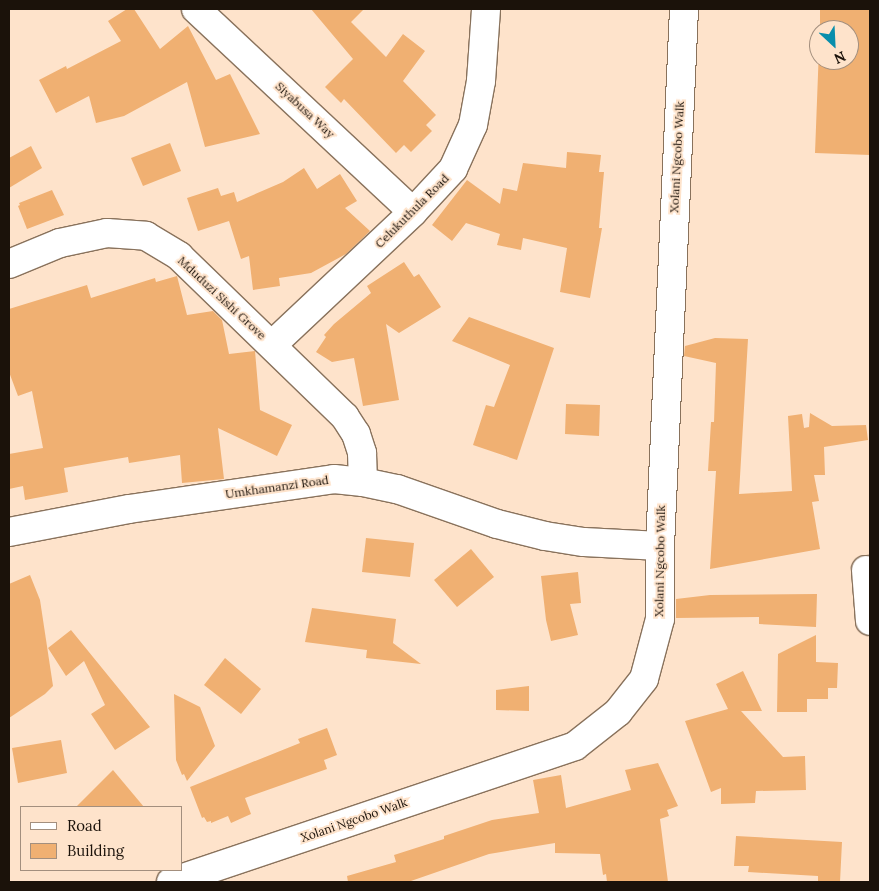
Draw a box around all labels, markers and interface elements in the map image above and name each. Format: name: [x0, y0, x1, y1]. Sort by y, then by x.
north arrow: [809, 20, 859, 70]
text: N: [831, 47, 849, 68]
street label: Siyabusa Way: [272, 79, 338, 141]
street label: Xolani Ngcobo Walk: [667, 101, 687, 213]
street label: Celukuthula Road: [372, 171, 452, 251]
street label: Mduduzi Sishi Grove: [175, 253, 269, 343]
street label: Umkhamanzi Road: [224, 473, 330, 501]
street label: Xolani Ngcobo Walk: [652, 505, 668, 617]
street label: Xolani Ngcobo Walk: [299, 795, 409, 845]
legend: [20, 806, 182, 871]
text: Road: [67, 816, 102, 835]
text: Building: [67, 841, 124, 860]

